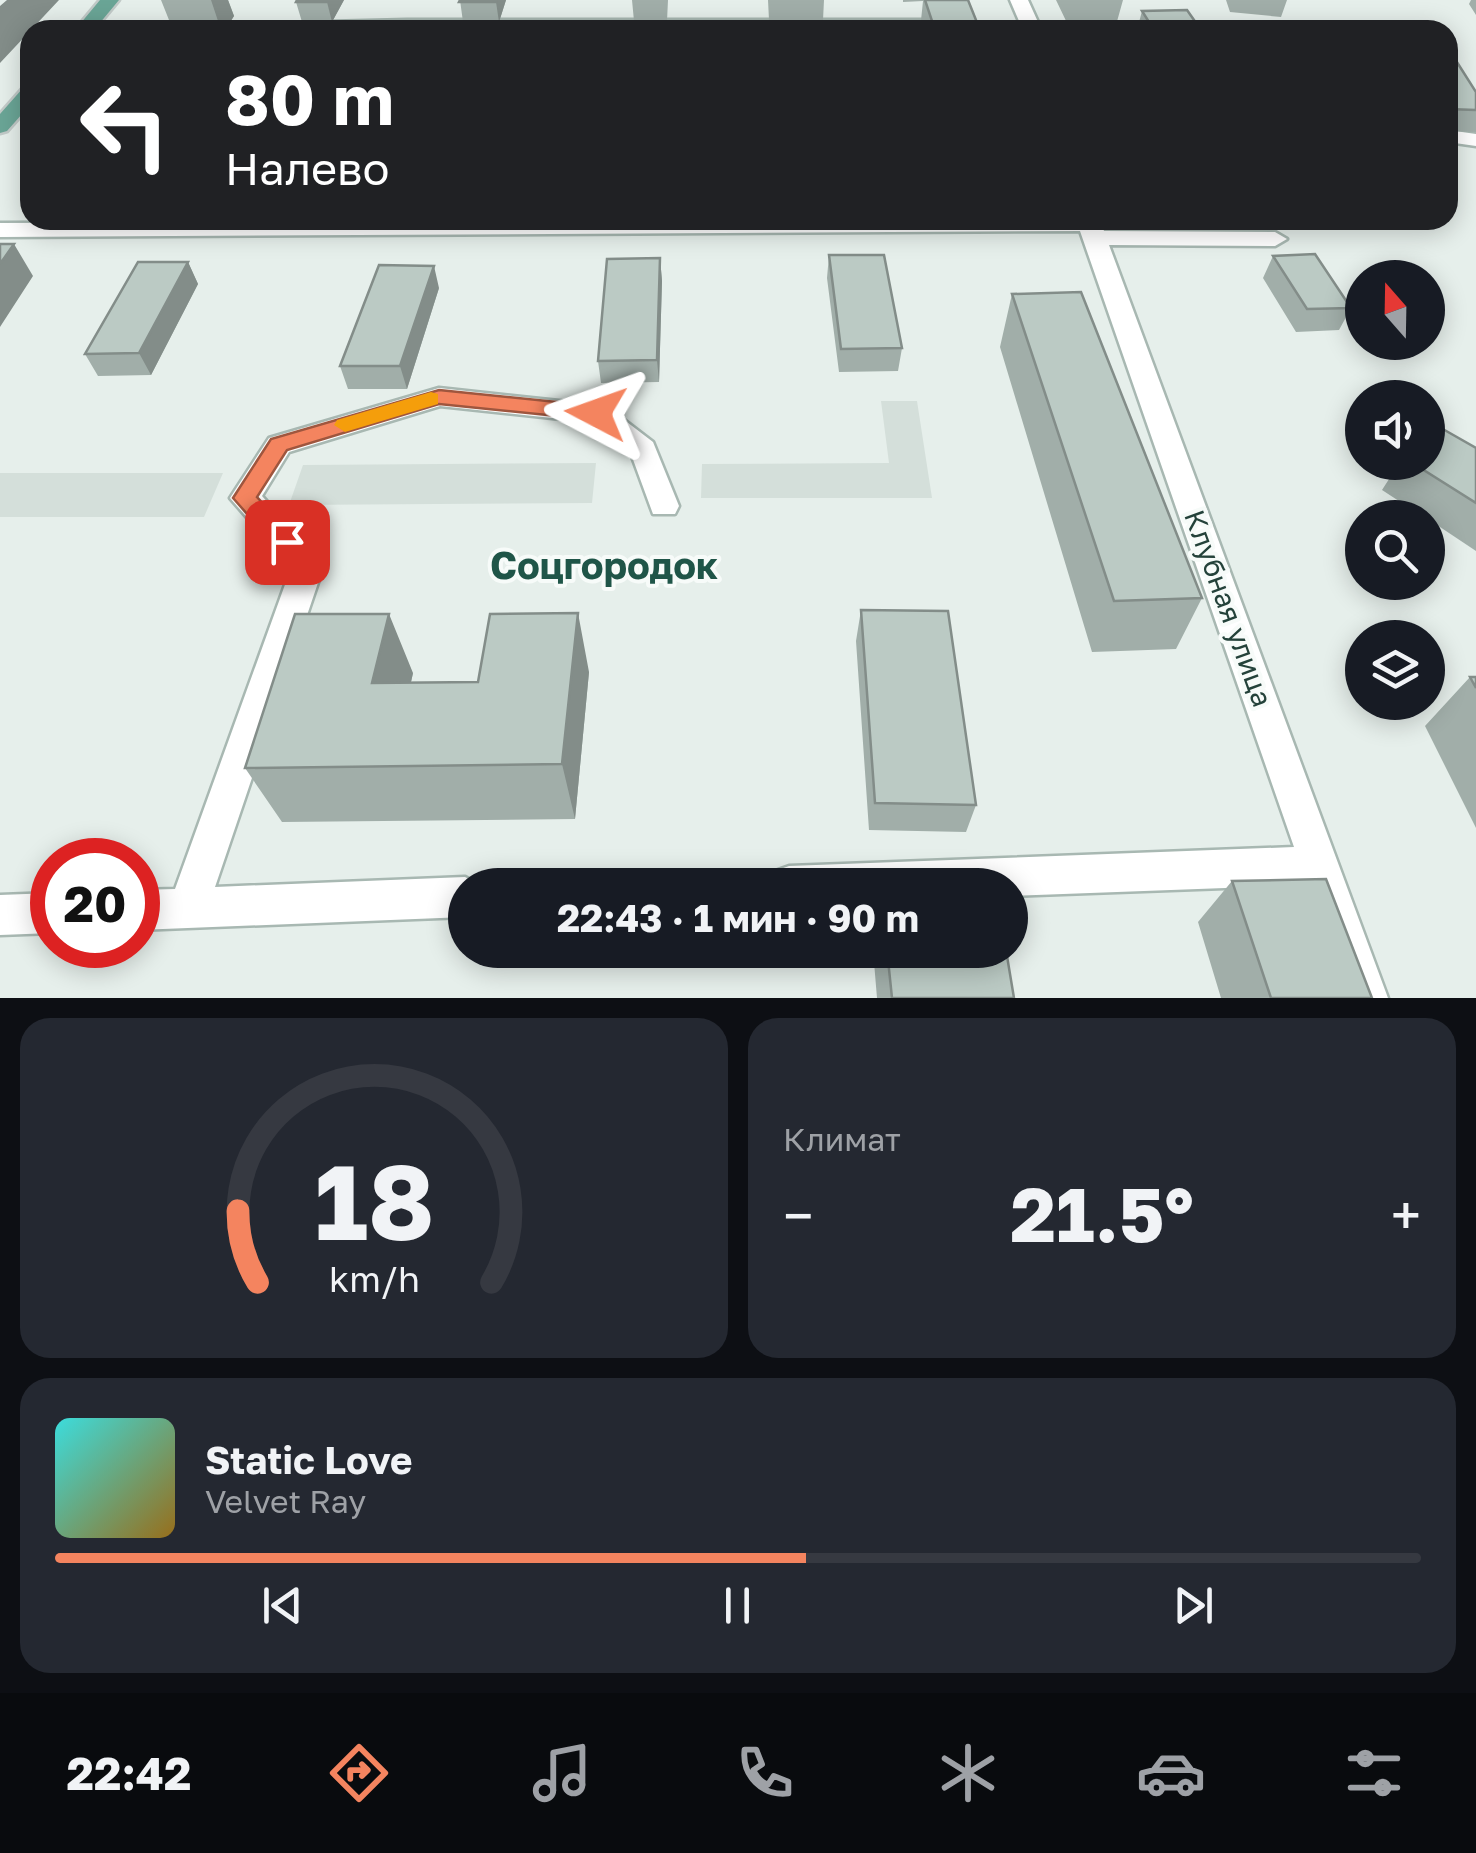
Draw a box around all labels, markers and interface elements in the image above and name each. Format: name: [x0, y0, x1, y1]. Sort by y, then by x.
text: 80 m: [225, 56, 394, 140]
icon: left: [60, 60, 190, 190]
text: Налево: [225, 141, 389, 195]
north arrow: [1345, 260, 1445, 360]
map controls: [1345, 260, 1445, 720]
position arrow: [544, 361, 648, 465]
button: sound: [1345, 380, 1445, 480]
pin: [245, 500, 330, 585]
button: search: [1345, 500, 1445, 600]
street label: Клубная улица: [1178, 505, 1280, 711]
icon: arrive: [260, 515, 315, 570]
district label: Соцгородок: [490, 542, 718, 587]
button: layers: [1345, 620, 1445, 720]
speed limit sign: 20: [30, 838, 160, 968]
text: 22:43 · 1 мин · 90 m: [557, 895, 919, 940]
text: Климат: [783, 1120, 901, 1158]
text: 18: [314, 1138, 434, 1263]
text: 21.5°: [1010, 1168, 1194, 1259]
text: −: [783, 1182, 813, 1248]
text: +: [1391, 1182, 1421, 1248]
text: km/h: [329, 1257, 419, 1300]
text: Static Love: [205, 1437, 412, 1482]
text: Velvet Ray: [205, 1482, 366, 1520]
icon: previous: [255, 1578, 310, 1633]
icon: pause: [710, 1578, 765, 1633]
icon: next: [1166, 1578, 1221, 1633]
icon: directions: [324, 1738, 394, 1808]
icon: music: [527, 1738, 597, 1808]
icon: phone: [730, 1738, 800, 1808]
icon: climate: [933, 1738, 1003, 1808]
icon: car: [1136, 1738, 1206, 1808]
icon: filters: [1339, 1738, 1409, 1808]
text: 22:42: [67, 1746, 191, 1800]

